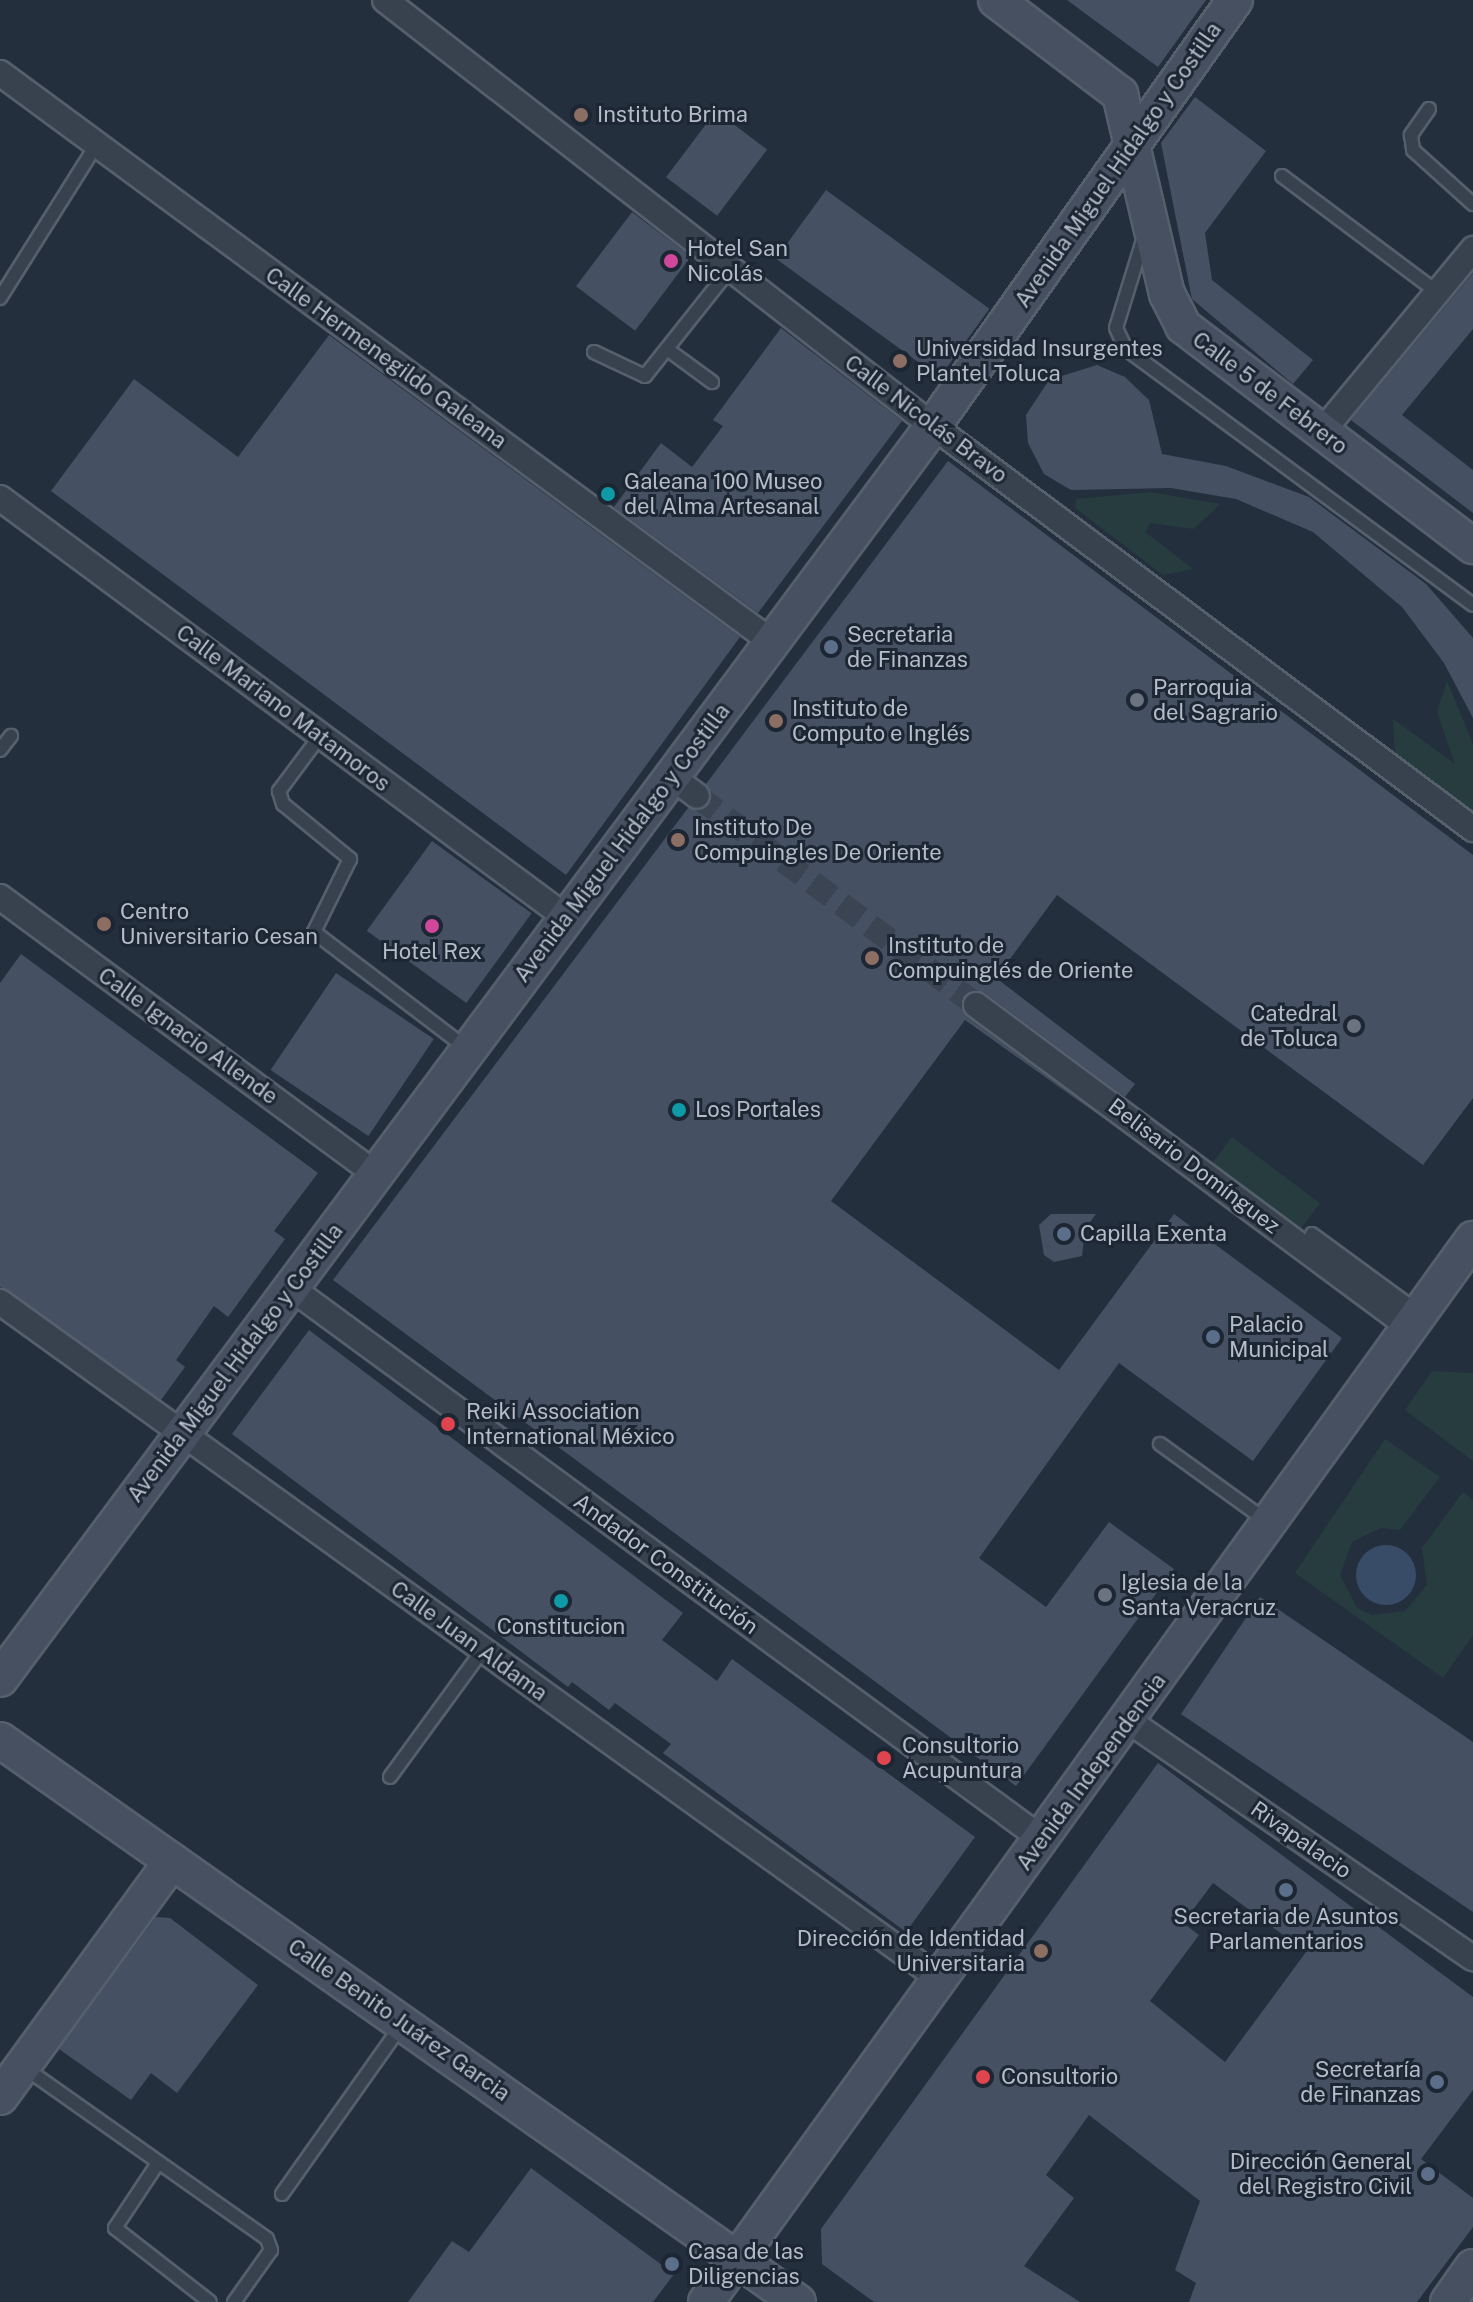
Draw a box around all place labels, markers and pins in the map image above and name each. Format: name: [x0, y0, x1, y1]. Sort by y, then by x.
place label: Instituto Brima: [597, 102, 748, 128]
marker: Instituto Brima: [572, 106, 590, 124]
place label: Hotel San Nicolás: [687, 235, 788, 286]
marker: Hotel San Nicolás: [662, 252, 680, 270]
place label: Universidad Insurgentes Plantel Toluca: [916, 335, 1163, 386]
marker: Universidad Insurgentes Plantel Toluca: [891, 352, 909, 370]
place label: Galeana 100 Museo del Alma Artesanal: [624, 468, 822, 520]
marker: Galeana 100 Museo del Alma Artesanal: [599, 485, 617, 503]
place label: Secretaria de Finanzas: [847, 621, 968, 672]
marker: Secretaria de Finanzas: [822, 638, 840, 656]
place label: Parroquia del Sagrario: [1153, 674, 1278, 726]
marker: Parroquia del Sagrario: [1128, 691, 1146, 709]
place label: Instituto de Computo e Inglés: [792, 695, 971, 746]
marker: Instituto de Computo e Inglés: [767, 712, 785, 730]
place label: Instituto De Compuingles De Oriente: [694, 814, 942, 866]
marker: Instituto De Compuingles De Oriente: [669, 831, 687, 849]
place label: Centro Universitario Cesan: [120, 898, 318, 950]
marker: Centro Universitario Cesan: [95, 915, 113, 933]
marker: Hotel Rex: [423, 917, 441, 935]
place label: Instituto de Compuinglés de Oriente: [888, 932, 1134, 984]
place label: Hotel Rex: [382, 939, 482, 965]
marker: Instituto de Compuinglés de Oriente: [863, 949, 881, 967]
place label: Catedral de Toluca: [1240, 1000, 1338, 1052]
marker: Catedral de Toluca: [1345, 1017, 1363, 1035]
place label: Los Portales: [695, 1097, 821, 1123]
marker: Los Portales: [670, 1101, 688, 1119]
place label: Capilla Exenta: [1080, 1221, 1227, 1247]
marker: Capilla Exenta: [1055, 1225, 1073, 1243]
place label: Palacio Municipal: [1229, 1311, 1329, 1362]
marker: Palacio Municipal: [1204, 1328, 1222, 1346]
place label: Reiki Association International México: [466, 1398, 675, 1450]
marker: Reiki Association International México: [437, 1413, 459, 1435]
place label: Iglesia de la Santa Veracruz: [1121, 1569, 1276, 1620]
marker: Iglesia de la Santa Veracruz: [1096, 1586, 1114, 1604]
marker: Constitucion: [552, 1592, 570, 1610]
place label: Constitucion: [497, 1614, 625, 1640]
place label: Consultorio Acupuntura: [902, 1732, 1022, 1784]
marker: Consultorio Acupuntura: [873, 1747, 895, 1769]
marker: Secretaria de Asuntos Parlamentarios: [1277, 1881, 1295, 1899]
place label: Secretaria de Asuntos Parlamentarios: [1173, 1903, 1399, 1954]
place label: Dirección de Identidad Universitaria: [796, 1925, 1025, 1976]
marker: Dirección de Identidad Universitaria: [1032, 1942, 1050, 1960]
place label: Secretaría de Finanzas: [1300, 2056, 1421, 2108]
place label: Consultorio: [1001, 2064, 1118, 2090]
marker: Consultorio: [972, 2066, 994, 2088]
marker: Secretaría de Finanzas: [1428, 2073, 1446, 2091]
place label: Dirección General del Registro Civil: [1230, 2148, 1412, 2200]
marker: Dirección General del Registro Civil: [1419, 2165, 1437, 2183]
place label: Casa de las Diligencias: [688, 2238, 804, 2290]
marker: Casa de las Diligencias: [663, 2255, 681, 2273]

